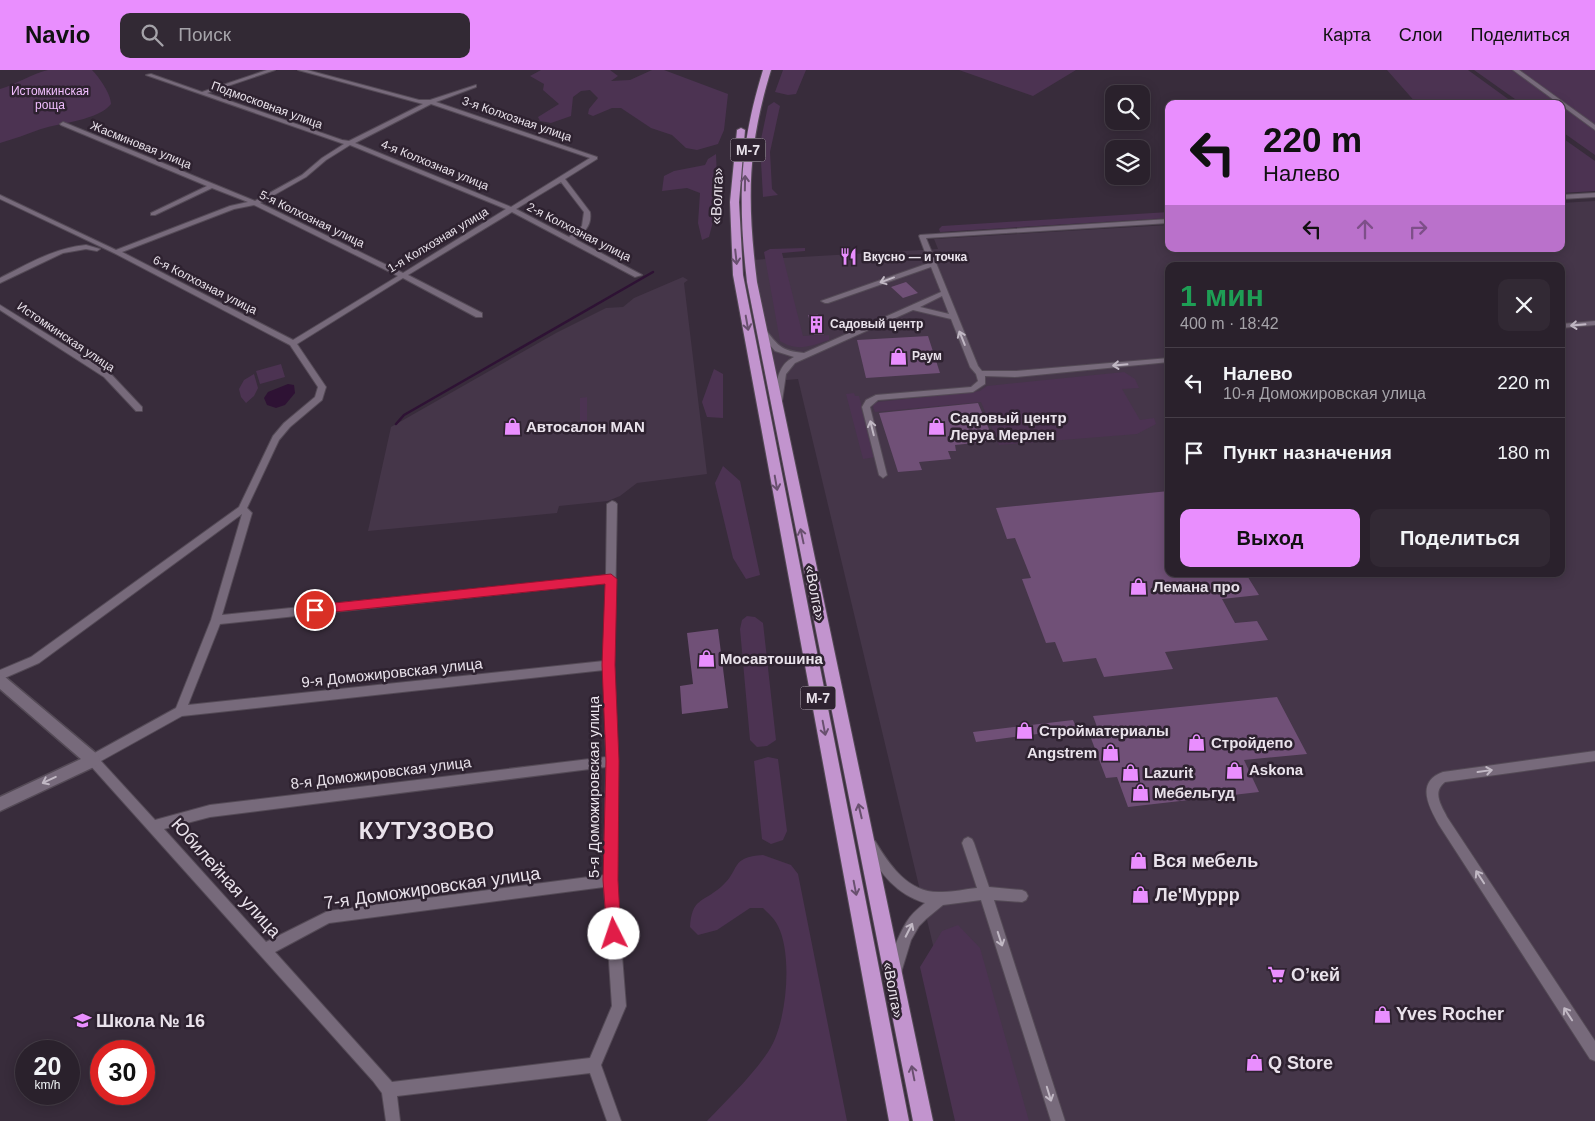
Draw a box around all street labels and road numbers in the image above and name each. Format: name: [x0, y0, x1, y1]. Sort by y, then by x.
street label: Подмосковная улица: [209, 78, 325, 132]
street label: 3-я Колхозная улица: [460, 94, 574, 144]
street label: Жасминовая улица: [88, 118, 194, 172]
street label: 4-я Колхозная улица: [379, 137, 491, 193]
road number: М-7: [730, 138, 766, 162]
street label: «Волга»: [707, 167, 726, 225]
street label: 5-я Колхозная улица: [257, 188, 367, 251]
street label: 2-я Колхозная улица: [525, 200, 634, 264]
street label: 1-я Колхозная улица: [385, 204, 491, 276]
street label: 6-я Колхозная улица: [151, 253, 260, 317]
street label: Истомкинская улица: [15, 299, 118, 375]
street label: «Волга»: [802, 563, 829, 622]
street label: 9-я Доможировская улица: [301, 654, 484, 690]
road number: М-7: [800, 686, 836, 710]
street label: 5-я Доможировская улица: [585, 695, 602, 878]
street label: 8-я Доможировская улица: [290, 753, 473, 792]
street label: Юбилейная улица: [167, 814, 285, 942]
street label: 7-я Доможировская улица: [322, 863, 542, 913]
street label: «Волга»: [880, 960, 907, 1019]

